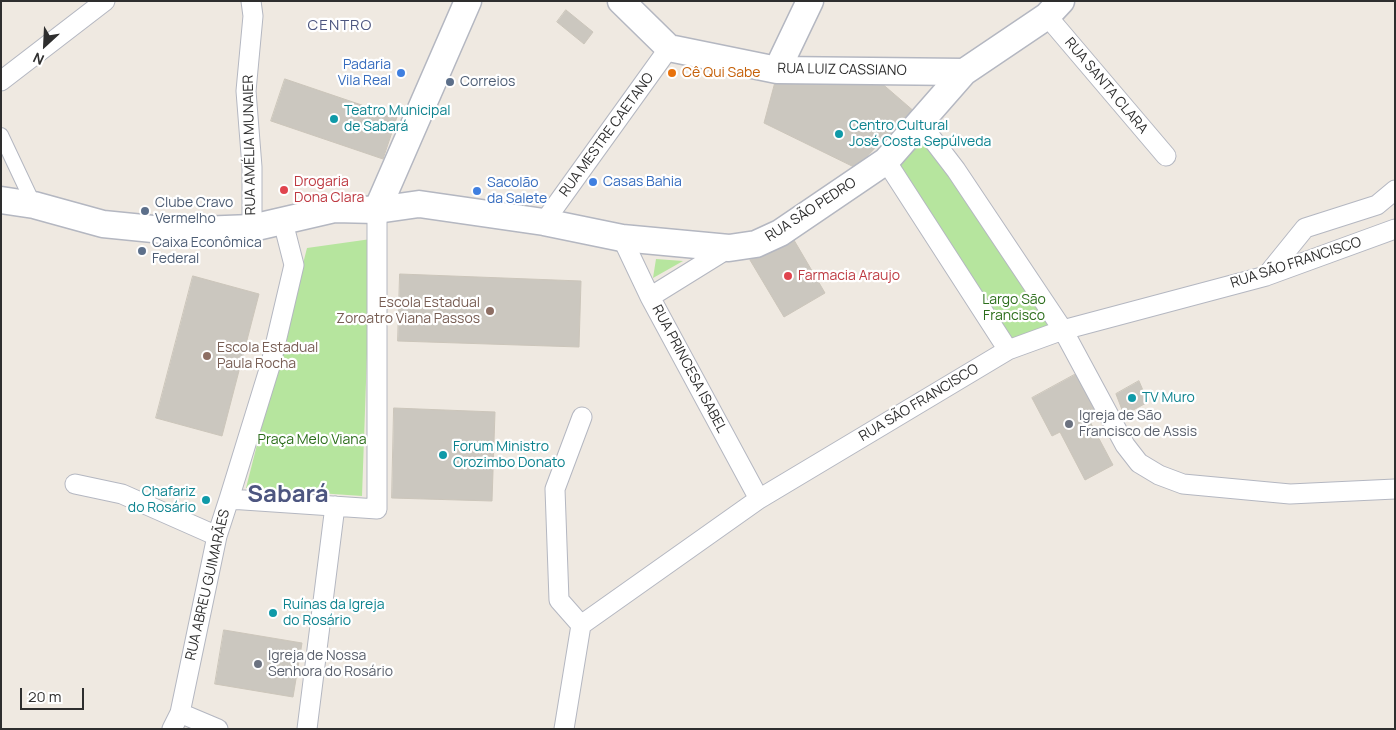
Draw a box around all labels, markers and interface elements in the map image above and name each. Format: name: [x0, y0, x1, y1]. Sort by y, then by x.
district label: CENTRO: [307, 17, 373, 35]
north arrow: [20, 20, 70, 70]
street label: RUA SANTA CLARA: [1061, 34, 1151, 138]
text: N: [30, 48, 47, 70]
place label: Padaria Vila Real: [338, 57, 391, 90]
street label: RUA LUIZ CASSIANO: [777, 60, 907, 80]
place label: Cê Qui Sabe: [682, 65, 760, 81]
marker: Padaria Vila Real: [395, 67, 407, 79]
marker: Cê Qui Sabe: [666, 67, 678, 79]
street label: RUA MESTRE CAETANO: [556, 70, 658, 200]
place label: Correios: [460, 74, 515, 90]
street label: RUA AMÉLIA MUNAIER: [240, 75, 260, 215]
marker: Correios: [444, 76, 456, 88]
place label: Teatro Municipal de Sabará: [344, 103, 450, 136]
marker: Teatro Municipal de Sabará: [328, 113, 340, 125]
place label: Centro Cultural José Costa Sepúlveda: [849, 118, 991, 150]
marker: Centro Cultural José Costa Sepúlveda: [833, 128, 845, 140]
place label: Drogaria Dona Clara: [294, 174, 364, 206]
place label: Casas Bahia: [603, 174, 682, 190]
street label: RUA SÃO PEDRO: [762, 174, 860, 246]
place label: Sacolão da Salete: [487, 175, 547, 208]
marker: Casas Bahia: [587, 176, 599, 188]
marker: Drogaria Dona Clara: [278, 184, 290, 196]
marker: Sacolão da Salete: [471, 185, 483, 197]
place label: Clube Cravo Vermelho: [155, 195, 233, 228]
marker: Clube Cravo Vermelho: [139, 205, 151, 217]
street label: RUA SÃO FRANCISCO: [1229, 234, 1363, 292]
place label: Caixa Econômica Federal: [152, 235, 262, 268]
marker: Caixa Econômica Federal: [136, 245, 148, 257]
place label: Farmacia Araujo: [798, 268, 900, 284]
marker: Farmacia Araujo: [782, 270, 794, 282]
park label: Largo São Francisco: [982, 292, 1046, 324]
place label: Escola Estadual Zoroatro Viana Passos: [336, 295, 480, 328]
street label: RUA PRINCESA ISABEL: [648, 302, 730, 436]
marker: Escola Estadual Zoroatro Viana Passos: [484, 305, 496, 317]
place label: Escola Estadual Paula Rocha: [217, 340, 318, 372]
marker: Escola Estadual Paula Rocha: [201, 350, 213, 362]
street label: RUA SÃO FRANCISCO: [856, 361, 982, 445]
place label: TV Muro: [1142, 390, 1195, 406]
marker: TV Muro: [1126, 392, 1138, 404]
place label: Igreja de São Francisco de Assis: [1079, 408, 1197, 441]
marker: Igreja de São Francisco de Assis: [1063, 418, 1075, 430]
park label: Praça Melo Viana: [258, 432, 366, 448]
place label: Forum Ministro Orozimbo Donato: [453, 439, 565, 472]
marker: Forum Ministro Orozimbo Donato: [437, 449, 449, 461]
district label: Sabará: [247, 481, 329, 509]
place label: Chafariz do Rosário: [128, 484, 196, 516]
marker: Chafariz do Rosário: [200, 494, 212, 506]
street label: RUA ABREU GUIMARÃES: [182, 508, 234, 662]
place label: Ruínas da Igreja do Rosário: [283, 597, 384, 630]
marker: Ruínas da Igreja do Rosário: [267, 607, 279, 619]
place label: Igreja de Nossa Senhora do Rosário: [268, 648, 393, 680]
marker: Igreja de Nossa Senhora do Rosário: [252, 658, 264, 670]
scale bar: [22, 678, 86, 710]
text: 20 m: [28, 686, 61, 707]

